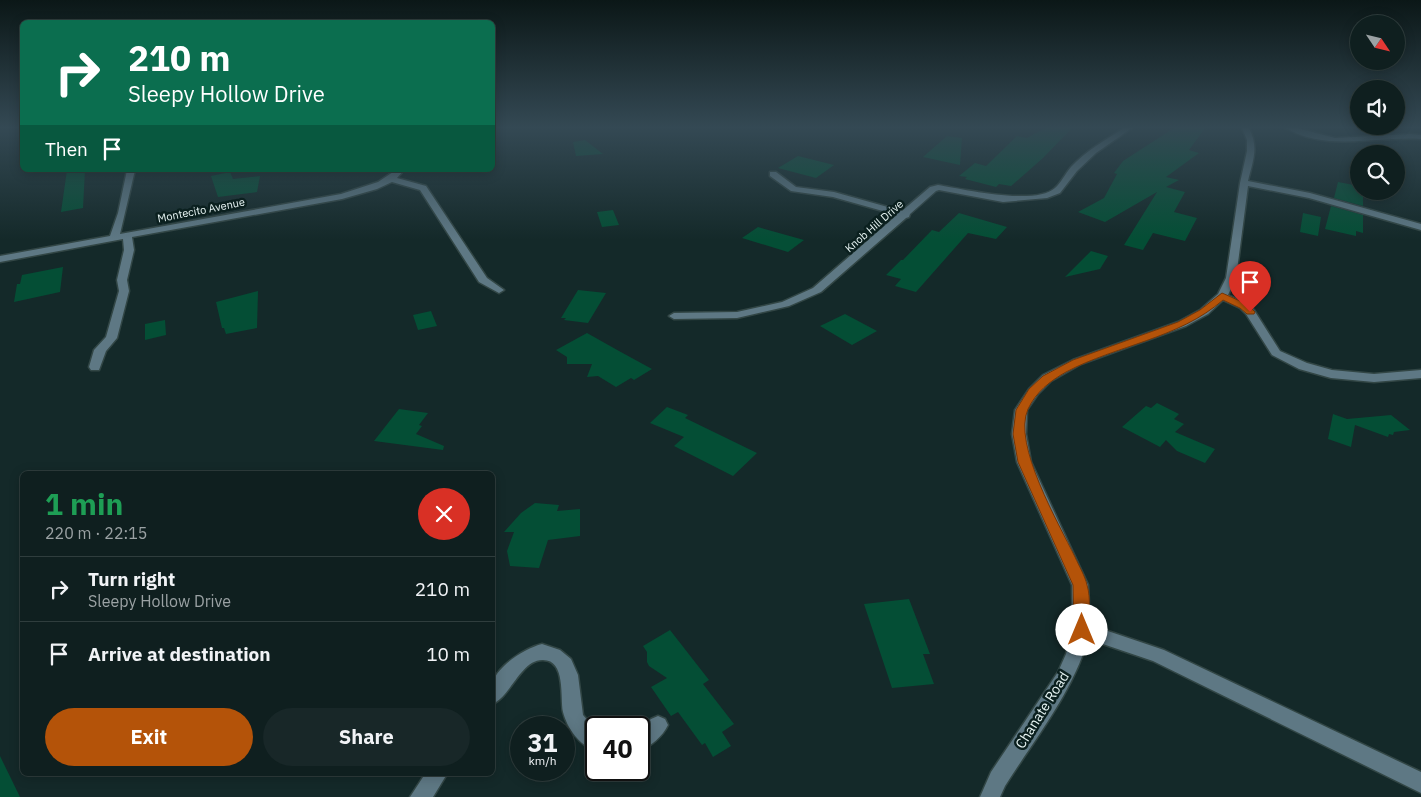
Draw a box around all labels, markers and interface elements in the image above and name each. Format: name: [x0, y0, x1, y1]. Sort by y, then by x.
north arrow: [1350, 15, 1405, 70]
map controls: [1350, 15, 1405, 200]
text: 210 m: [128, 35, 231, 81]
icon: right: [45, 40, 110, 105]
text: Sleepy Hollow Drive: [128, 79, 325, 108]
button: sound: [1350, 80, 1405, 135]
icon: arrive: [98, 135, 126, 163]
text: Then: [45, 137, 88, 161]
button: search: [1350, 145, 1405, 200]
street label: Montecito Avenue: [156, 195, 246, 225]
street label: Knob Hill Drive: [842, 197, 906, 255]
pin: [1229, 261, 1271, 312]
icon: arrive: [1236, 268, 1264, 296]
text: 1 min: [45, 484, 123, 523]
button: close: [418, 488, 470, 540]
text: 220 m · 22:15: [45, 523, 147, 543]
text: Turn right: [88, 567, 175, 591]
icon: right: [45, 575, 73, 603]
text: 210 m: [415, 577, 470, 601]
text: Sleepy Hollow Drive: [88, 591, 231, 611]
position arrow: [1055, 603, 1107, 655]
icon: arrive: [45, 640, 73, 668]
text: Arrive at destination: [88, 642, 271, 666]
text: 10 m: [426, 642, 470, 666]
street label: Chanate Road: [1011, 668, 1073, 752]
button: Exit: [45, 708, 253, 766]
button: Share: [263, 708, 470, 766]
speed limit sign: 40: [585, 716, 650, 781]
text: 31: [527, 726, 558, 759]
text: km/h: [528, 753, 557, 768]

